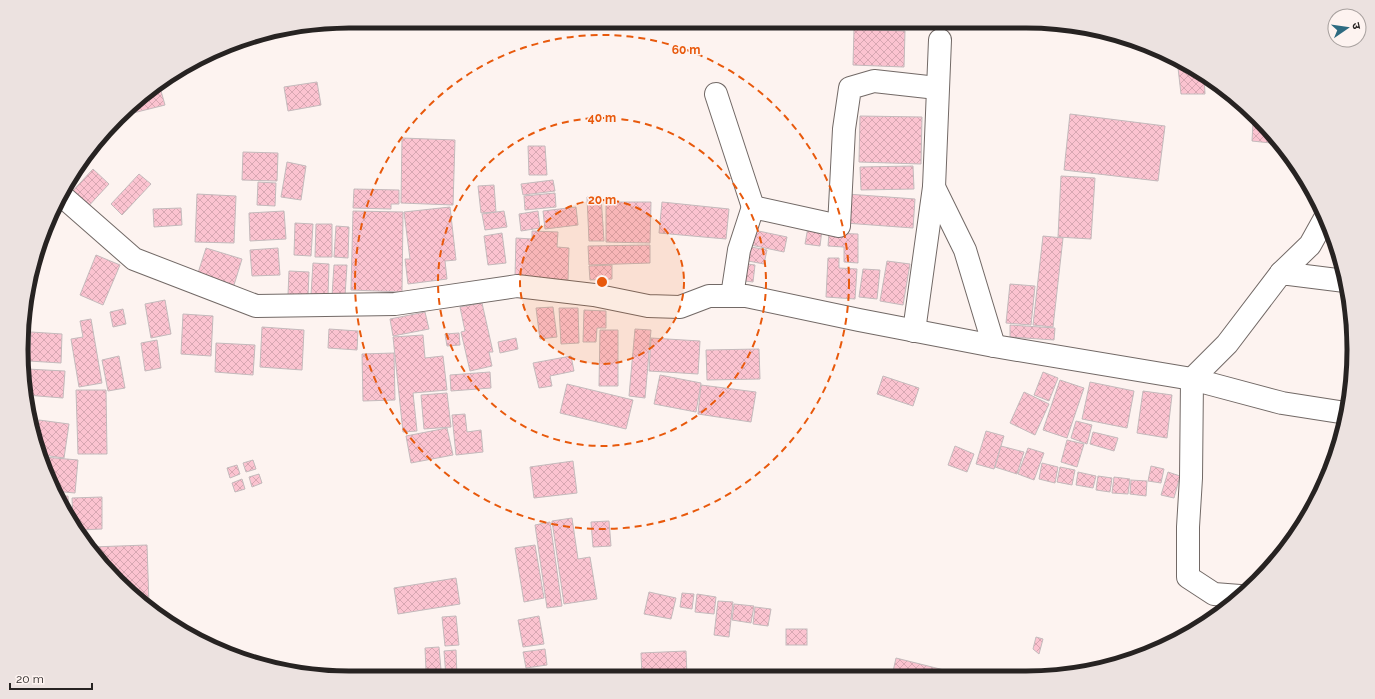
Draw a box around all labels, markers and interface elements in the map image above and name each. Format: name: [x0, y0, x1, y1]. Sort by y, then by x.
north arrow: [1327, 8, 1367, 48]
text: उ: [1349, 21, 1363, 31]
text: 60 m: [672, 43, 700, 57]
text: 40 m: [588, 111, 616, 125]
text: 20 m: [588, 193, 616, 207]
centre of rings: [595, 275, 609, 289]
scale bar: [10, 665, 92, 691]
text: 20 m: [16, 672, 44, 686]

